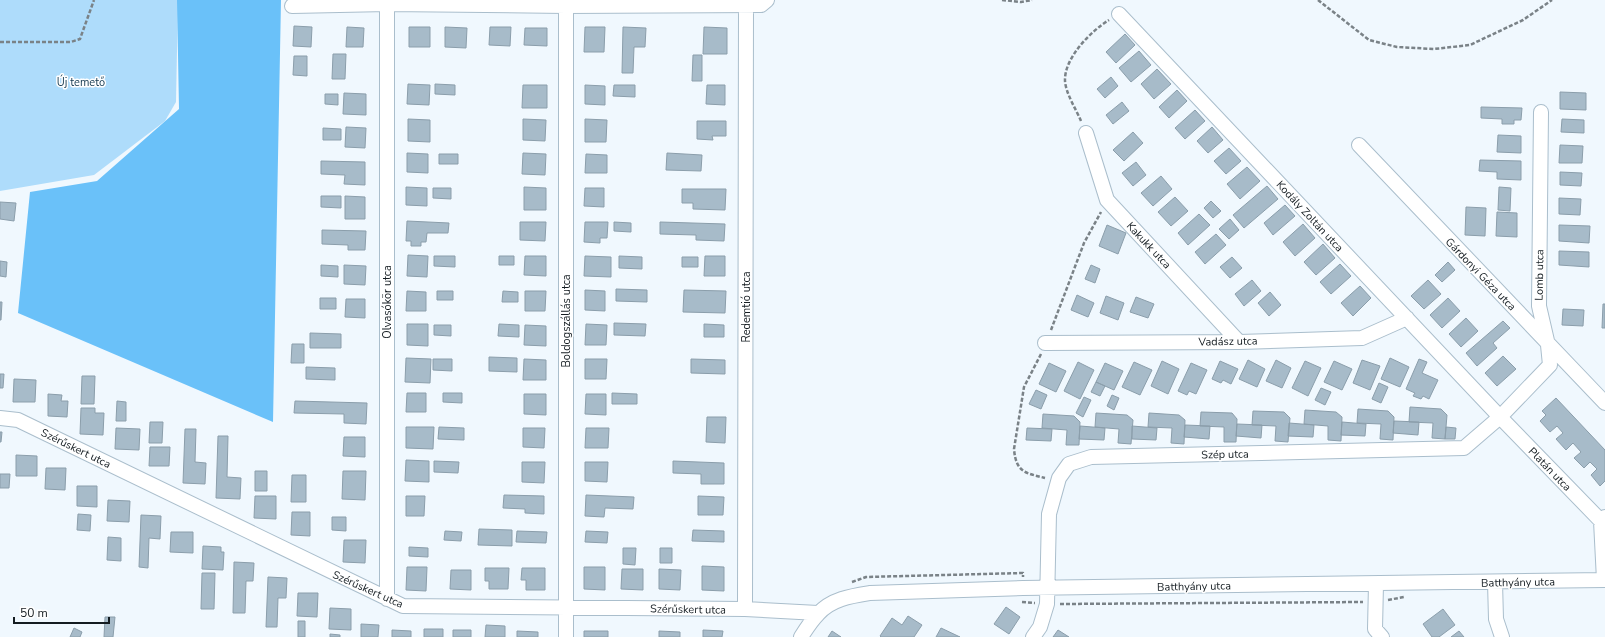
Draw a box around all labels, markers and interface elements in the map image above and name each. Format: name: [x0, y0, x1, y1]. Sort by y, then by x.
park label: Új temető: [57, 74, 105, 90]
street label: Kodály Zoltán utca: [1273, 178, 1347, 255]
street label: Kakukk utca: [1123, 219, 1174, 272]
street label: Gárdonyi Géza utca: [1442, 235, 1519, 314]
street label: Lomb utca: [1532, 249, 1547, 301]
street label: Olvasókör utca: [380, 265, 395, 339]
street label: Redemtió utca: [739, 271, 754, 342]
street label: Boldogszállás utca: [559, 274, 574, 368]
street label: Vadász utca: [1197, 333, 1258, 350]
street label: Szérűskert utca: [38, 425, 113, 472]
street label: Platán utca: [1525, 444, 1574, 495]
street label: Szép utca: [1201, 447, 1249, 462]
street label: Szérűskert utca: [330, 567, 406, 612]
street label: Batthyány utca: [1481, 574, 1555, 591]
street label: Batthyány utca: [1157, 578, 1231, 595]
scale bar: [14, 599, 109, 625]
street label: Szérűskert utca: [650, 601, 726, 618]
text: 50 m: [20, 605, 48, 621]

